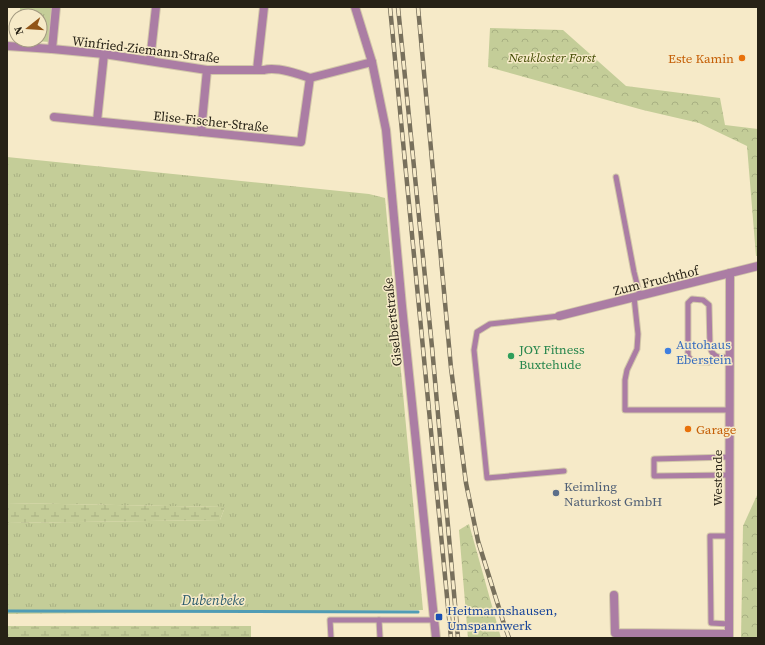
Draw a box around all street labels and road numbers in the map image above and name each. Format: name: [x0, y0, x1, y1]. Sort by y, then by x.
street label: Winfried-Ziemann-Straße: [71, 32, 221, 67]
street label: Elise-Fischer-Straße: [152, 107, 270, 136]
street label: Zum Fruchthof: [612, 261, 702, 299]
street label: Giselbertstraße: [379, 276, 406, 367]
street label: Westende: [709, 449, 726, 506]

